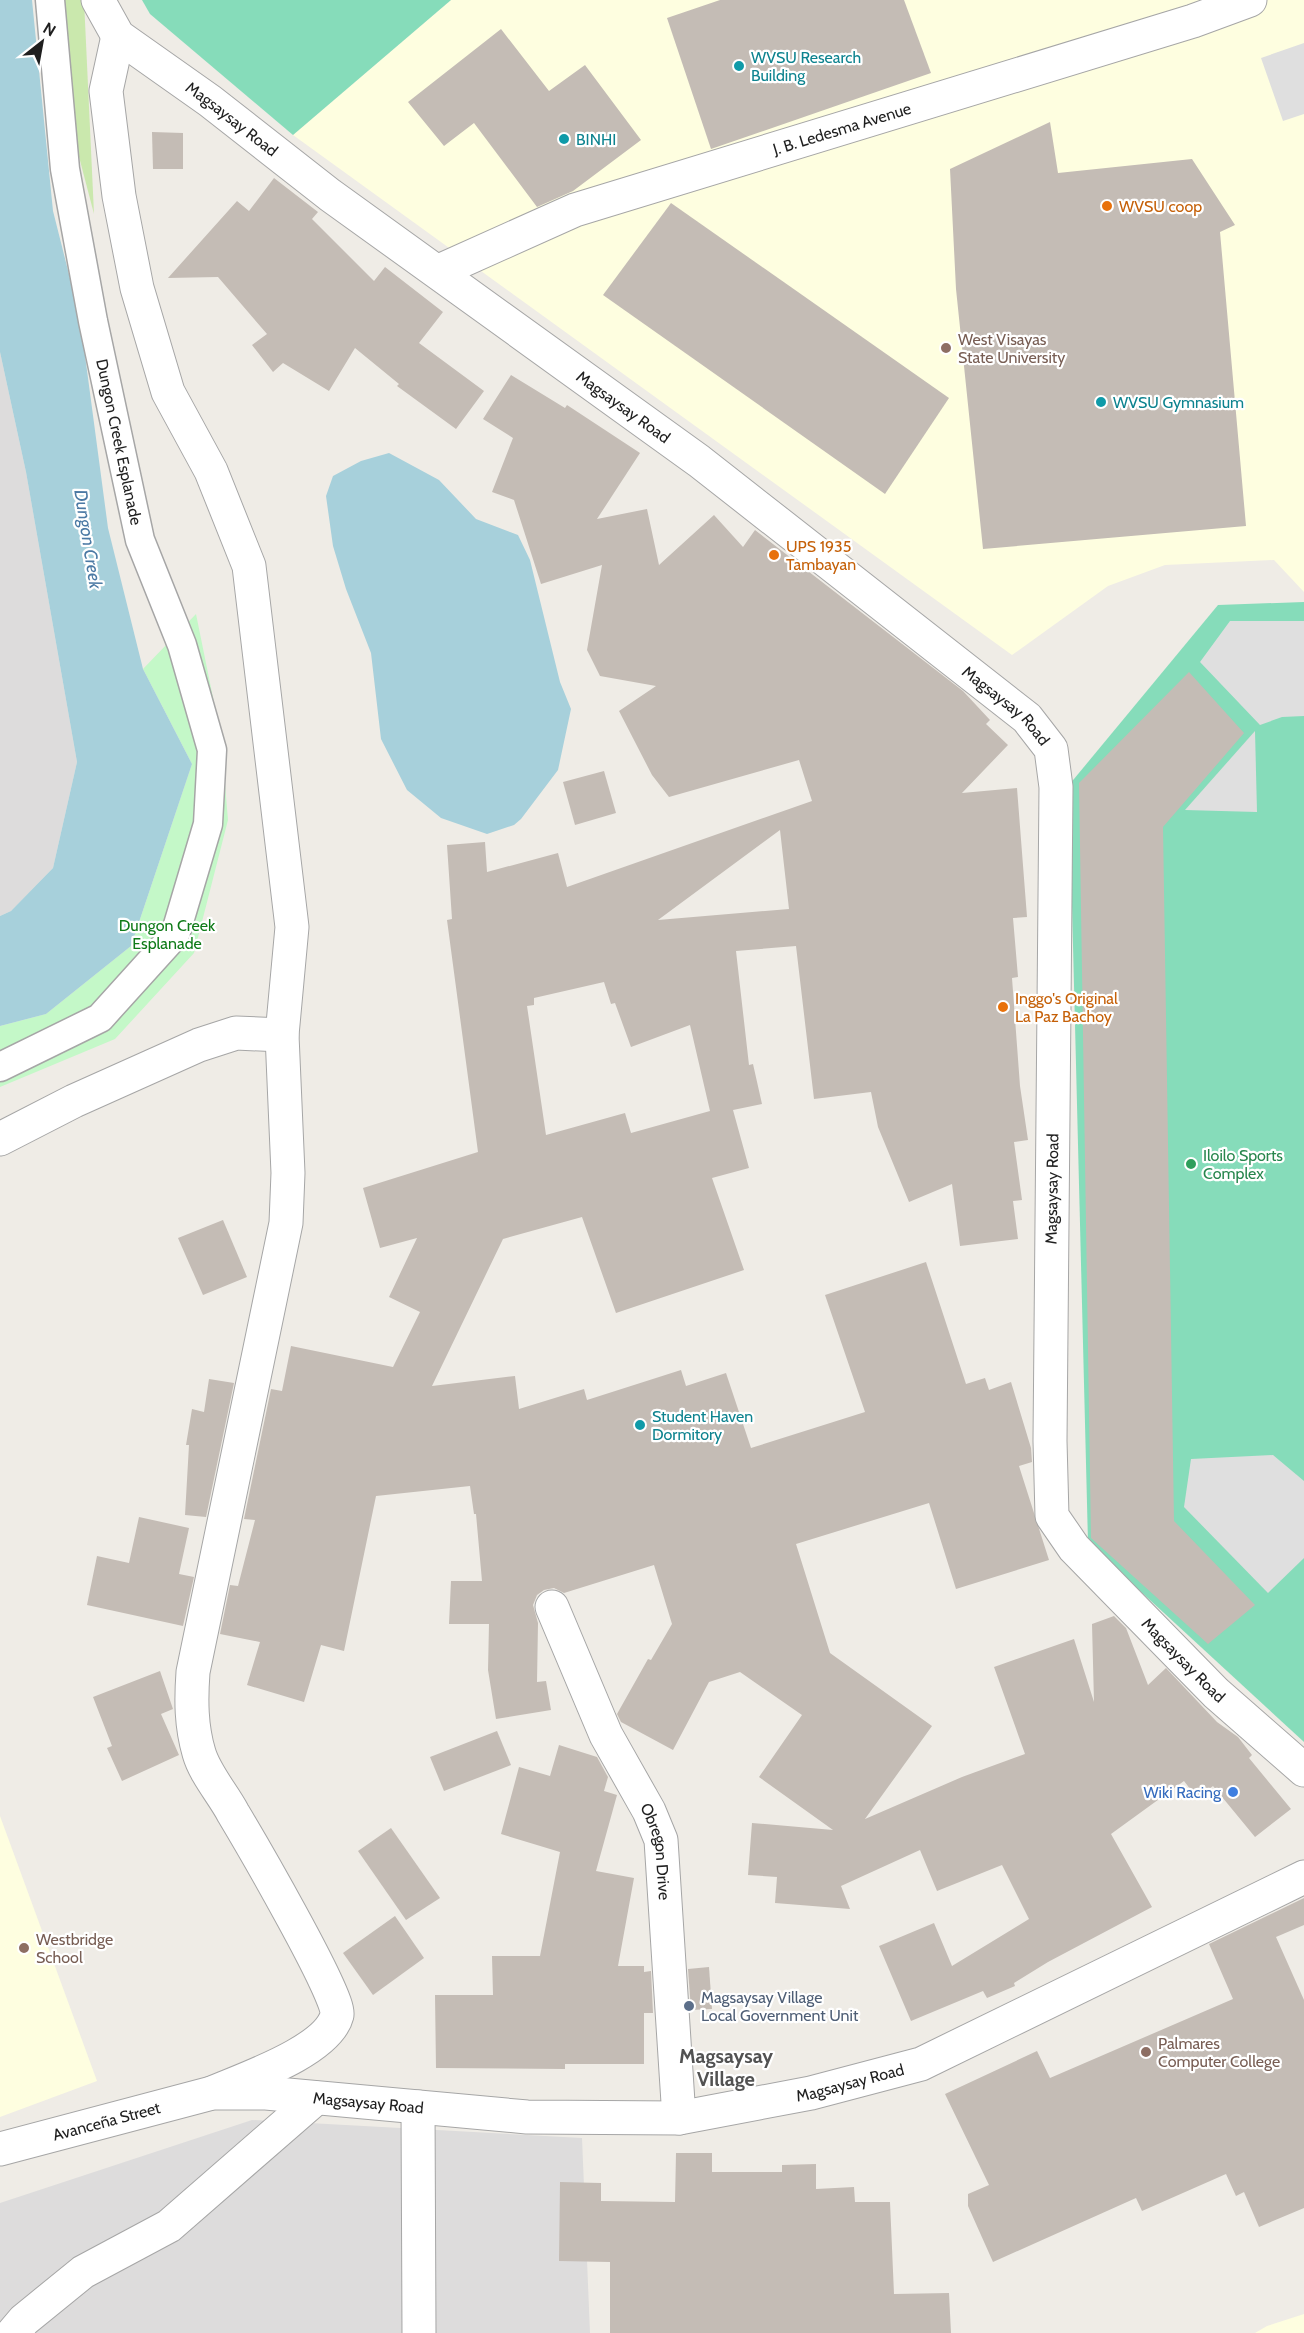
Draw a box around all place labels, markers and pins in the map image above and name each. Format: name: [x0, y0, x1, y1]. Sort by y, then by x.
place label: WVSU Research Building: [751, 48, 861, 85]
marker: WVSU Research Building: [732, 59, 746, 73]
place label: BINHI: [576, 130, 616, 149]
marker: BINHI: [557, 132, 571, 146]
place label: WVSU coop: [1119, 197, 1202, 216]
marker: WVSU coop: [1100, 199, 1114, 213]
place label: West Visayas State University: [958, 330, 1065, 367]
marker: West Visayas State University: [939, 341, 953, 355]
place label: WVSU Gymnasium: [1113, 393, 1244, 412]
marker: WVSU Gymnasium: [1094, 395, 1108, 409]
place label: UPS 1935 Tambayan: [786, 537, 856, 574]
marker: UPS 1935 Tambayan: [767, 548, 781, 562]
place label: Inggo's Original La Paz Bachoy: [1015, 989, 1118, 1026]
marker: Inggo's Original La Paz Bachoy: [996, 1000, 1010, 1014]
place label: Iloilo Sports Complex: [1203, 1146, 1283, 1183]
marker: Iloilo Sports Complex: [1184, 1157, 1198, 1171]
place label: Student Haven Dormitory: [652, 1407, 753, 1444]
marker: Student Haven Dormitory: [633, 1418, 647, 1432]
place label: Wiki Racing: [1144, 1783, 1222, 1802]
marker: Wiki Racing: [1226, 1785, 1240, 1799]
place label: Westbridge School: [36, 1930, 113, 1967]
marker: Westbridge School: [17, 1941, 31, 1955]
place label: Magsaysay Village Local Government Unit: [701, 1988, 859, 2025]
marker: Magsaysay Village Local Government Unit: [682, 1999, 696, 2013]
place label: Palmares Computer College: [1158, 2034, 1280, 2071]
marker: Palmares Computer College: [1139, 2045, 1153, 2059]

